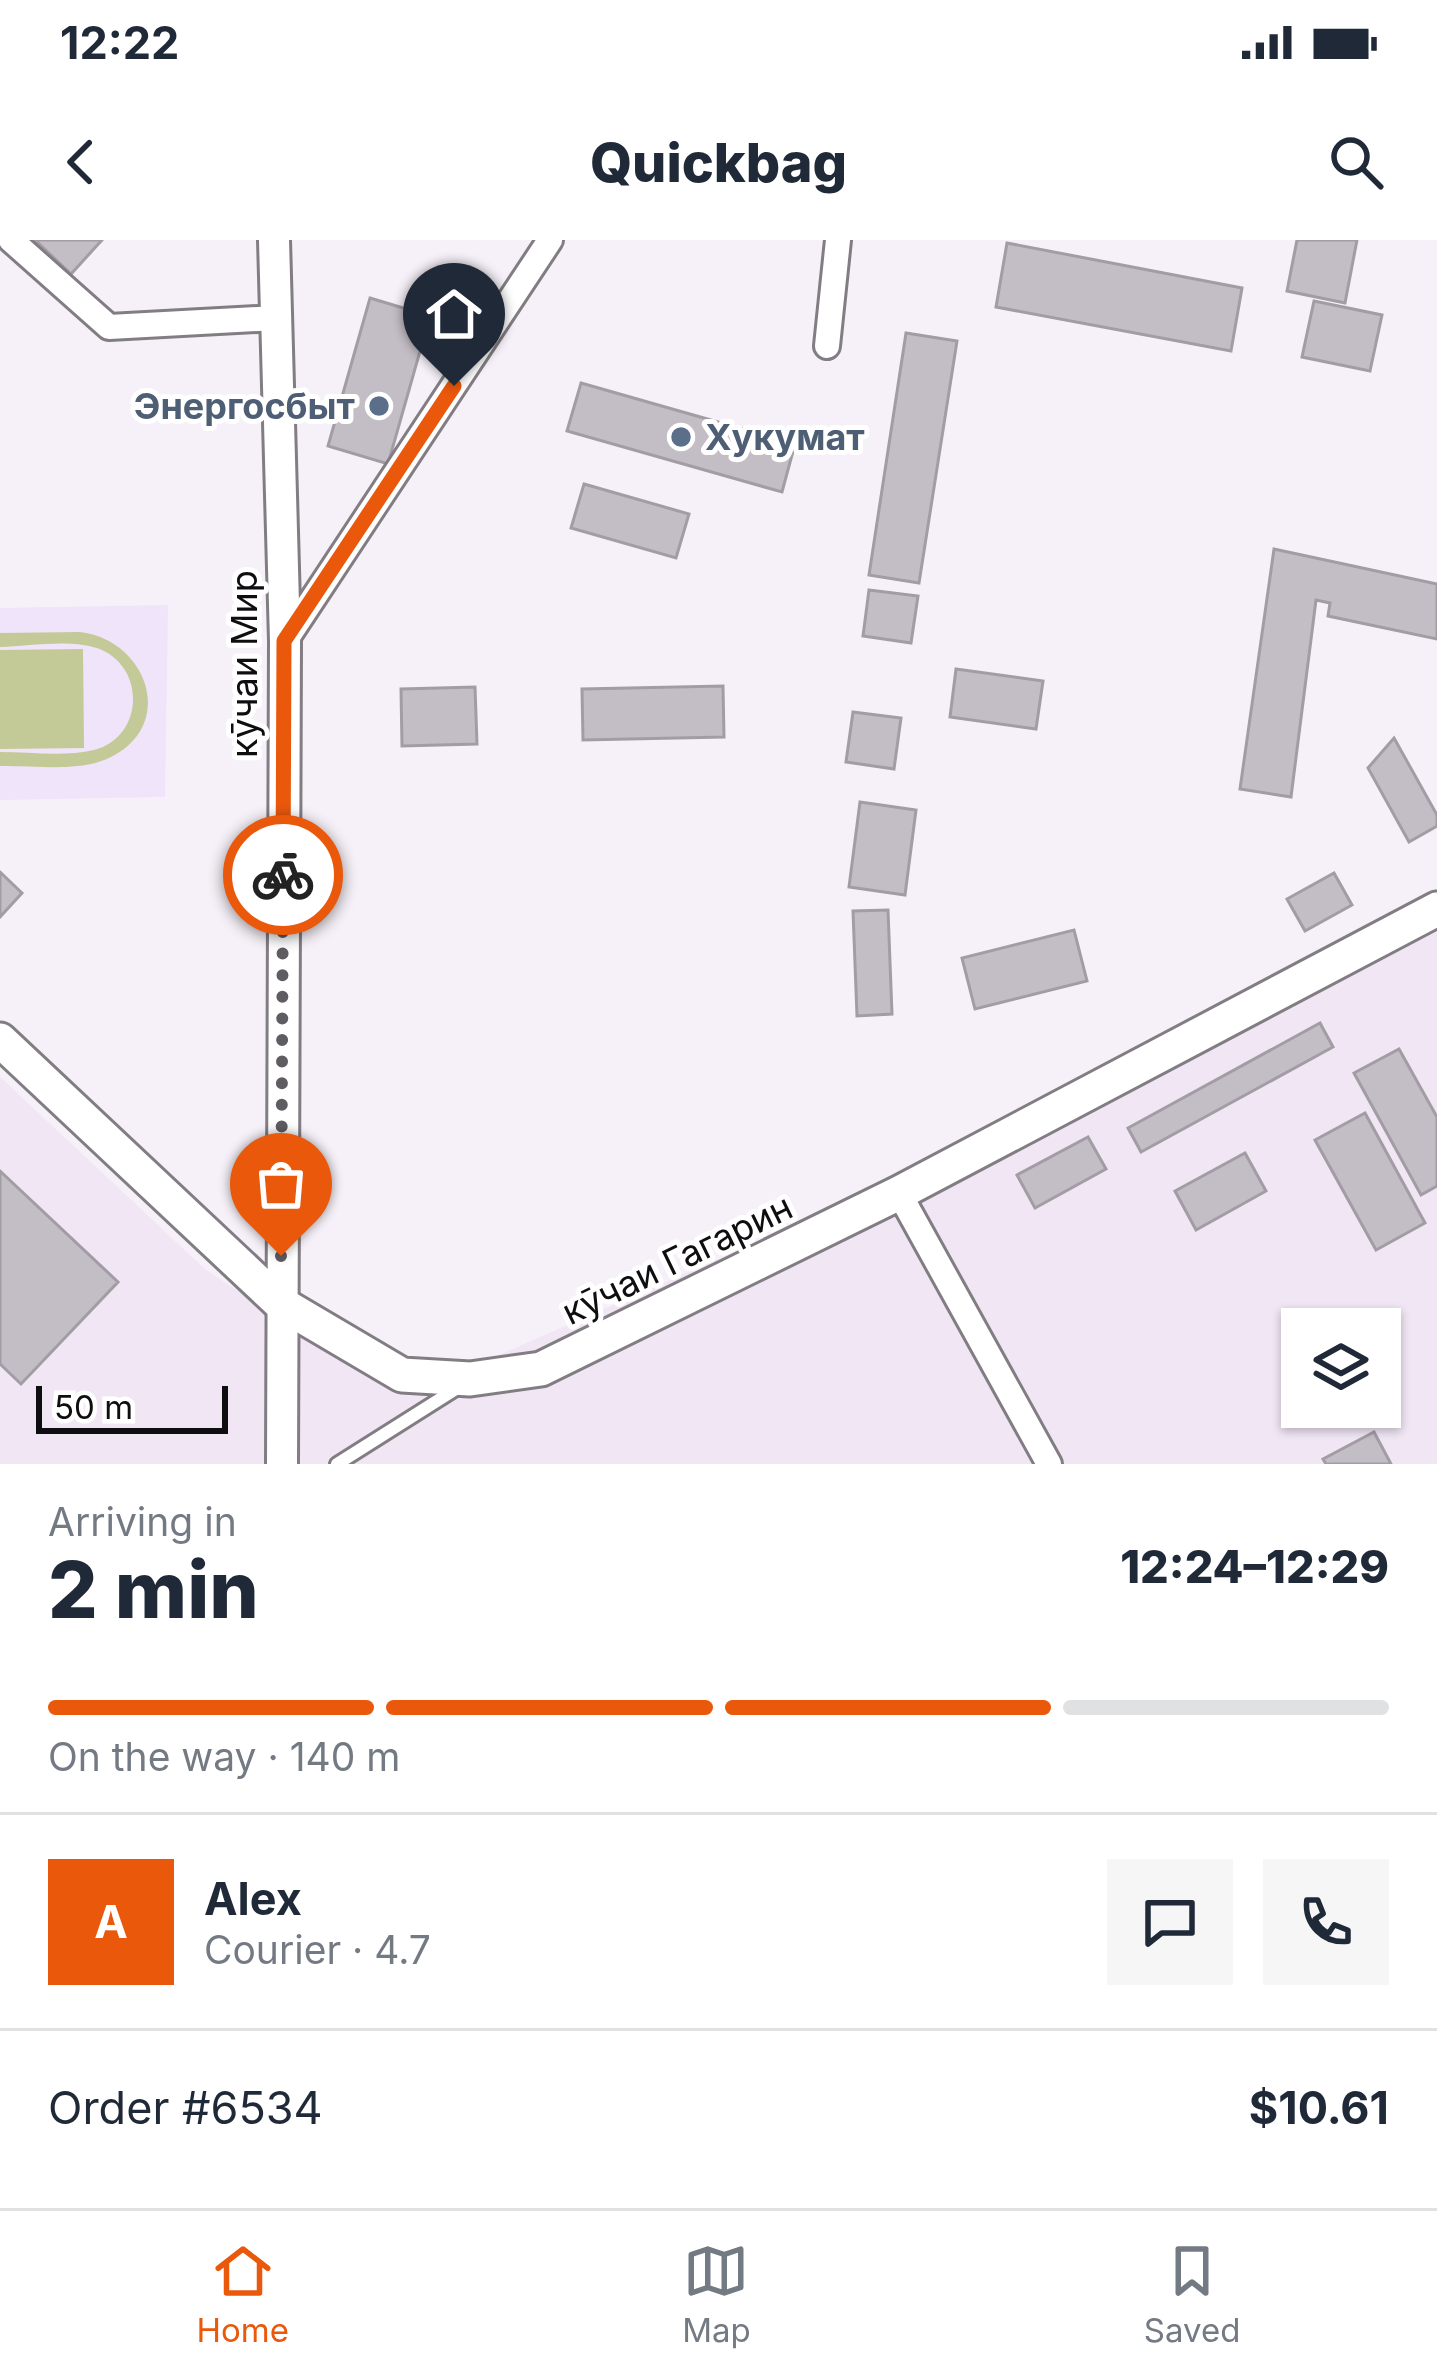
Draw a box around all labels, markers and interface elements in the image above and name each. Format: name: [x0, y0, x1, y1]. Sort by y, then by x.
text: 12:22: [60, 15, 179, 70]
icon: back: [48, 129, 114, 195]
icon: search: [1323, 129, 1389, 195]
text: Quickbag: [590, 130, 847, 195]
pin: [403, 263, 505, 386]
icon: home: [421, 281, 487, 347]
place label: Энергосбыт: [134, 384, 356, 428]
marker: Энергосбыт: [366, 393, 392, 419]
place label: Хукумат: [705, 415, 865, 459]
marker: Хукумат: [668, 424, 694, 450]
street label: кӯчаи Мир: [222, 570, 266, 758]
courier: [223, 815, 343, 935]
icon: bike: [250, 842, 316, 908]
pin: [230, 1133, 332, 1256]
icon: bag: [248, 1151, 314, 1217]
street label: кӯчаи Гагарин: [555, 1184, 799, 1334]
map controls: [1281, 1308, 1401, 1428]
button: layers: [1281, 1308, 1401, 1428]
scale bar: [36, 1380, 228, 1433]
text: 50 m: [54, 1387, 133, 1427]
text: Arriving in: [48, 1498, 237, 1545]
text: 12:24–12:29: [1120, 1539, 1389, 1594]
text: 2 min: [48, 1542, 259, 1637]
text: On the way · 140 m: [48, 1733, 401, 1780]
button: chat: [1107, 1859, 1233, 1985]
button: phone: [1263, 1859, 1389, 1985]
text: Alex: [204, 1871, 302, 1926]
text: A: [94, 1894, 128, 1949]
text: Courier · 4.7: [204, 1926, 431, 1973]
text: Order #6534: [48, 2080, 323, 2135]
text: $10.61: [1249, 2080, 1389, 2135]
tab: Home: [197, 2238, 289, 2350]
tab: Map: [682, 2238, 751, 2350]
tab: Saved: [1144, 2238, 1240, 2350]

